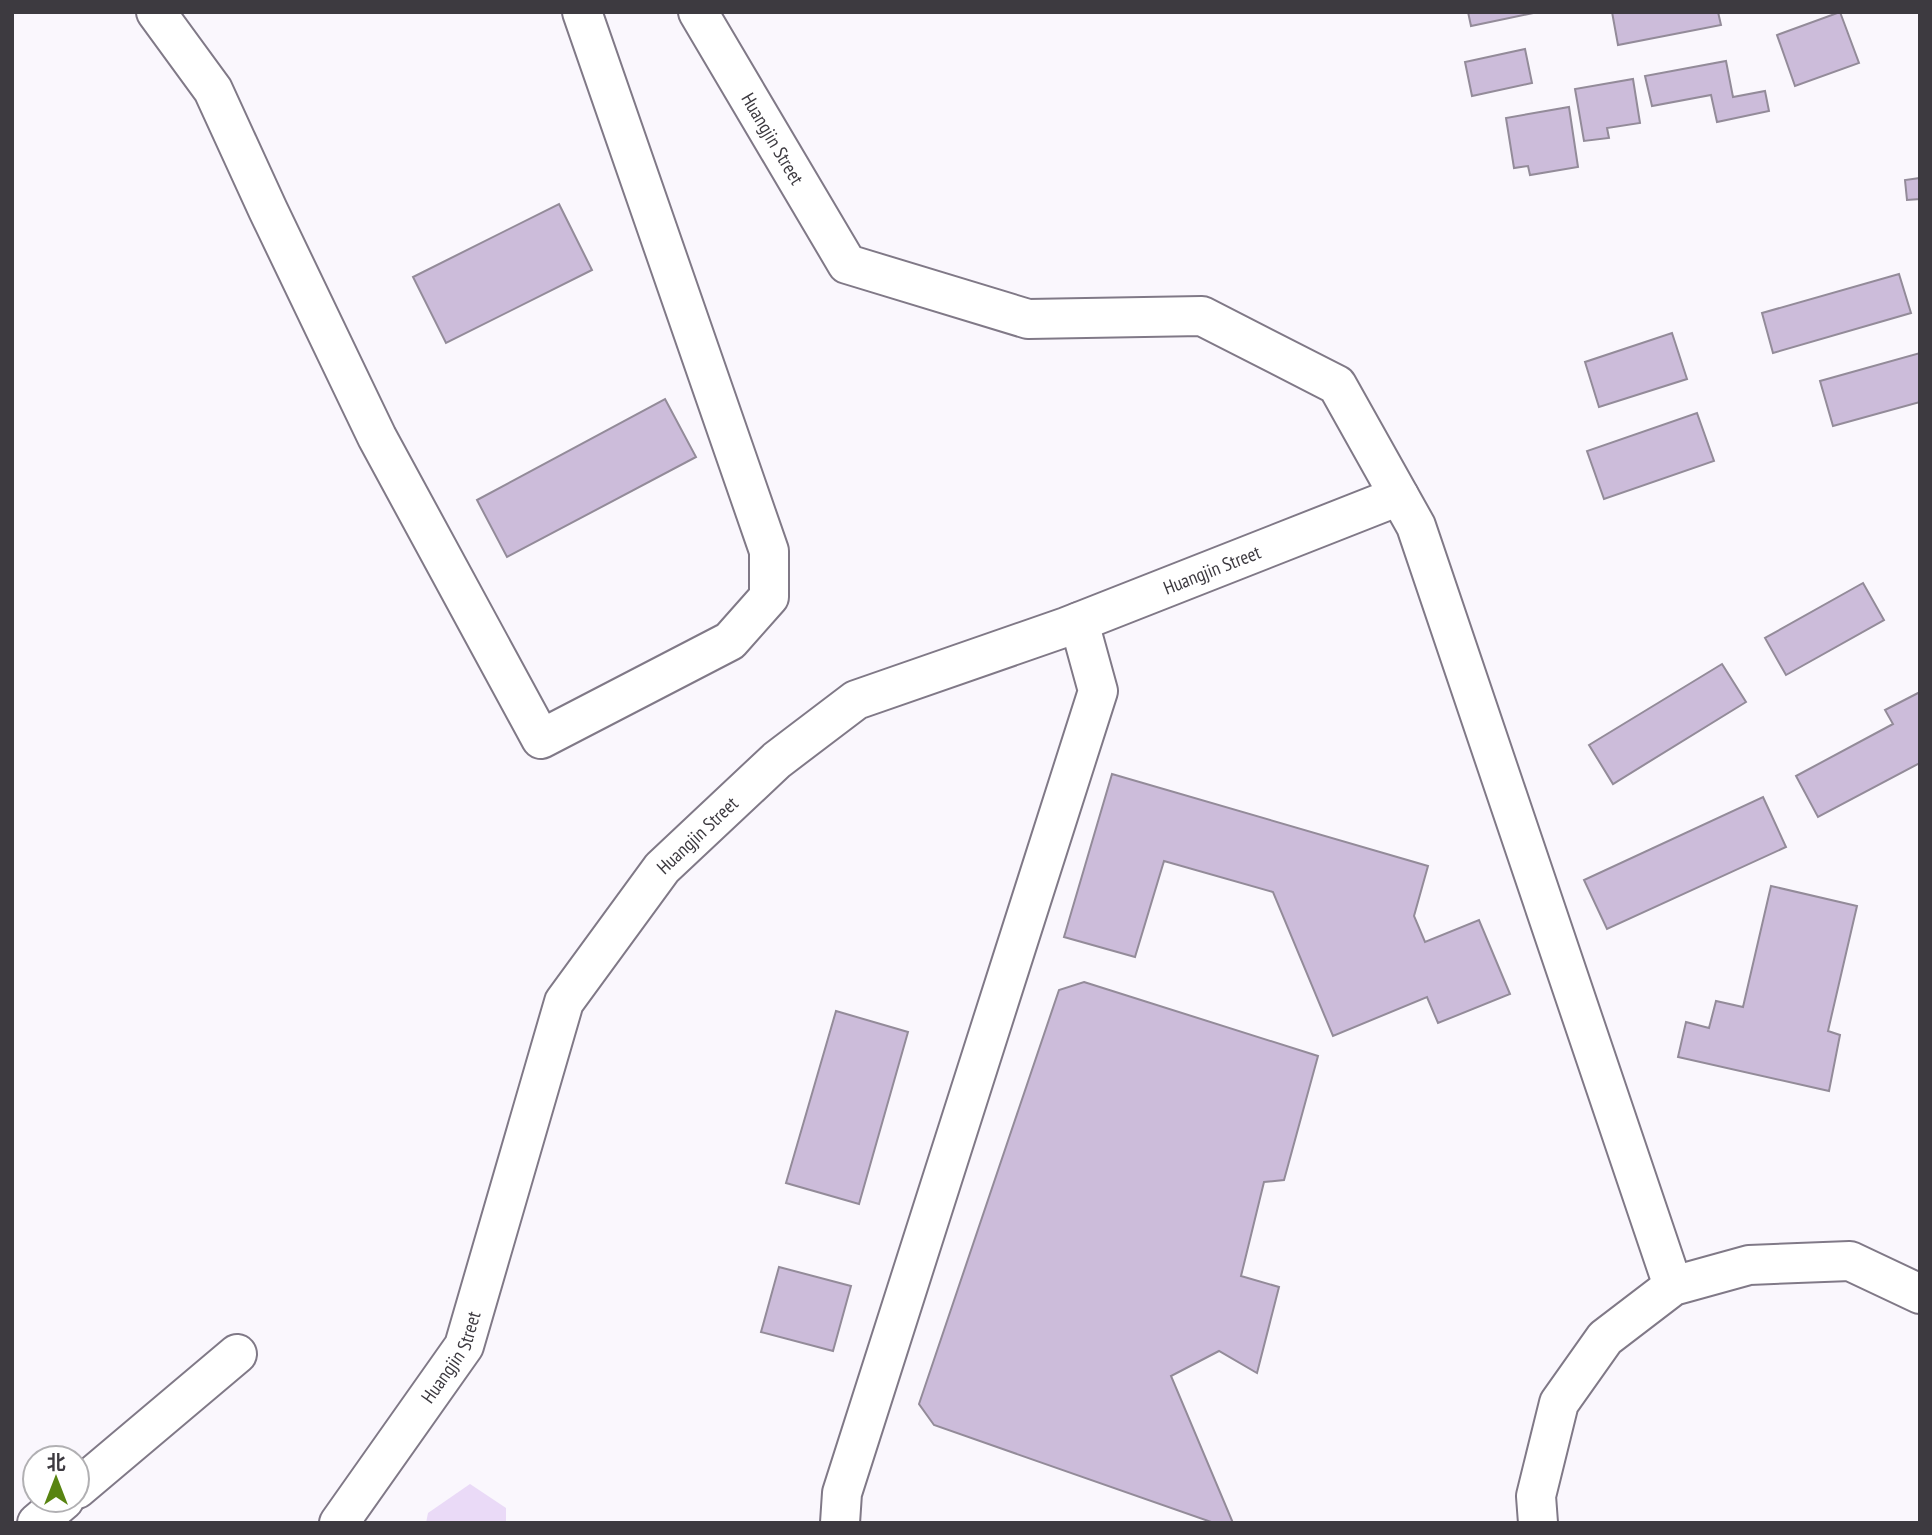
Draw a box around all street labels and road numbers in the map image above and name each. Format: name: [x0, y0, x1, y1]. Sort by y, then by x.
street label: Huangjin Street: [736, 88, 810, 189]
street label: Huangjin Street: [1160, 539, 1265, 600]
street label: Huangjin Street: [651, 791, 743, 879]
street label: Huangjin Street: [416, 1308, 486, 1408]

